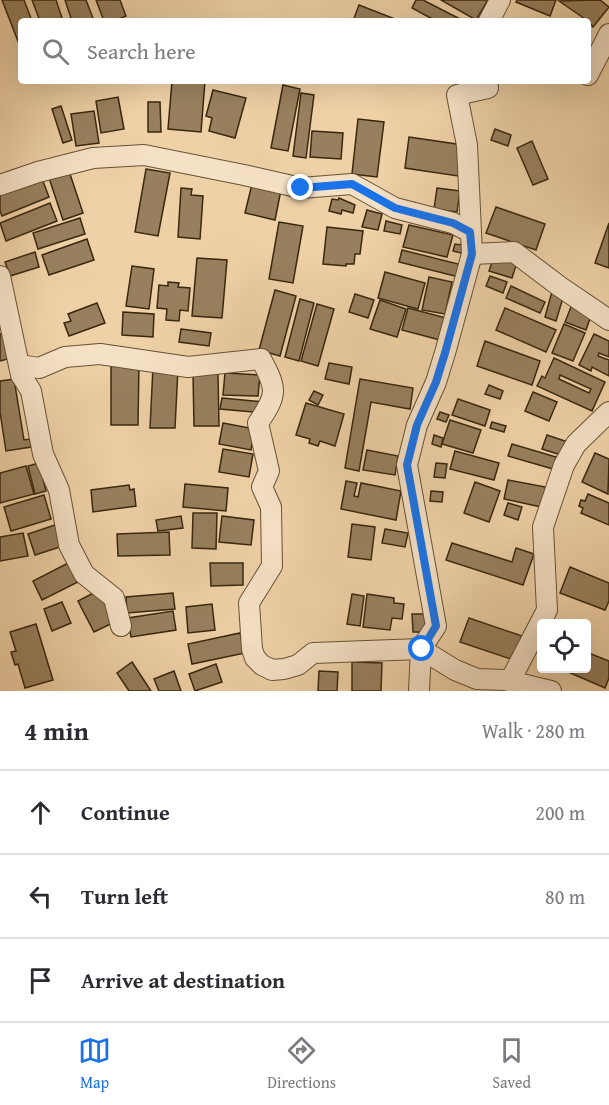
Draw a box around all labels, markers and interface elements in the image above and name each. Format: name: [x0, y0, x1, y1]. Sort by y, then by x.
search box: [18, 18, 591, 84]
icon: search: [39, 35, 72, 68]
text: Search here: [87, 35, 196, 67]
route end: [287, 174, 313, 200]
map controls: [537, 619, 591, 673]
button: locate: [537, 619, 591, 673]
route start: [408, 635, 434, 661]
text: 4 min: [24, 711, 89, 750]
text: Walk · 280 m: [482, 716, 585, 745]
icon: ahead: [24, 796, 57, 829]
text: Continue: [81, 796, 170, 828]
text: 200 m: [535, 798, 585, 827]
icon: left: [24, 880, 57, 913]
text: Turn left: [81, 880, 168, 912]
text: 80 m: [545, 882, 585, 911]
icon: arrive: [24, 964, 57, 997]
text: Arrive at destination: [81, 964, 285, 996]
tab: Map: [78, 1034, 111, 1094]
tab: Directions: [267, 1034, 336, 1094]
tab: Saved: [492, 1034, 531, 1094]

